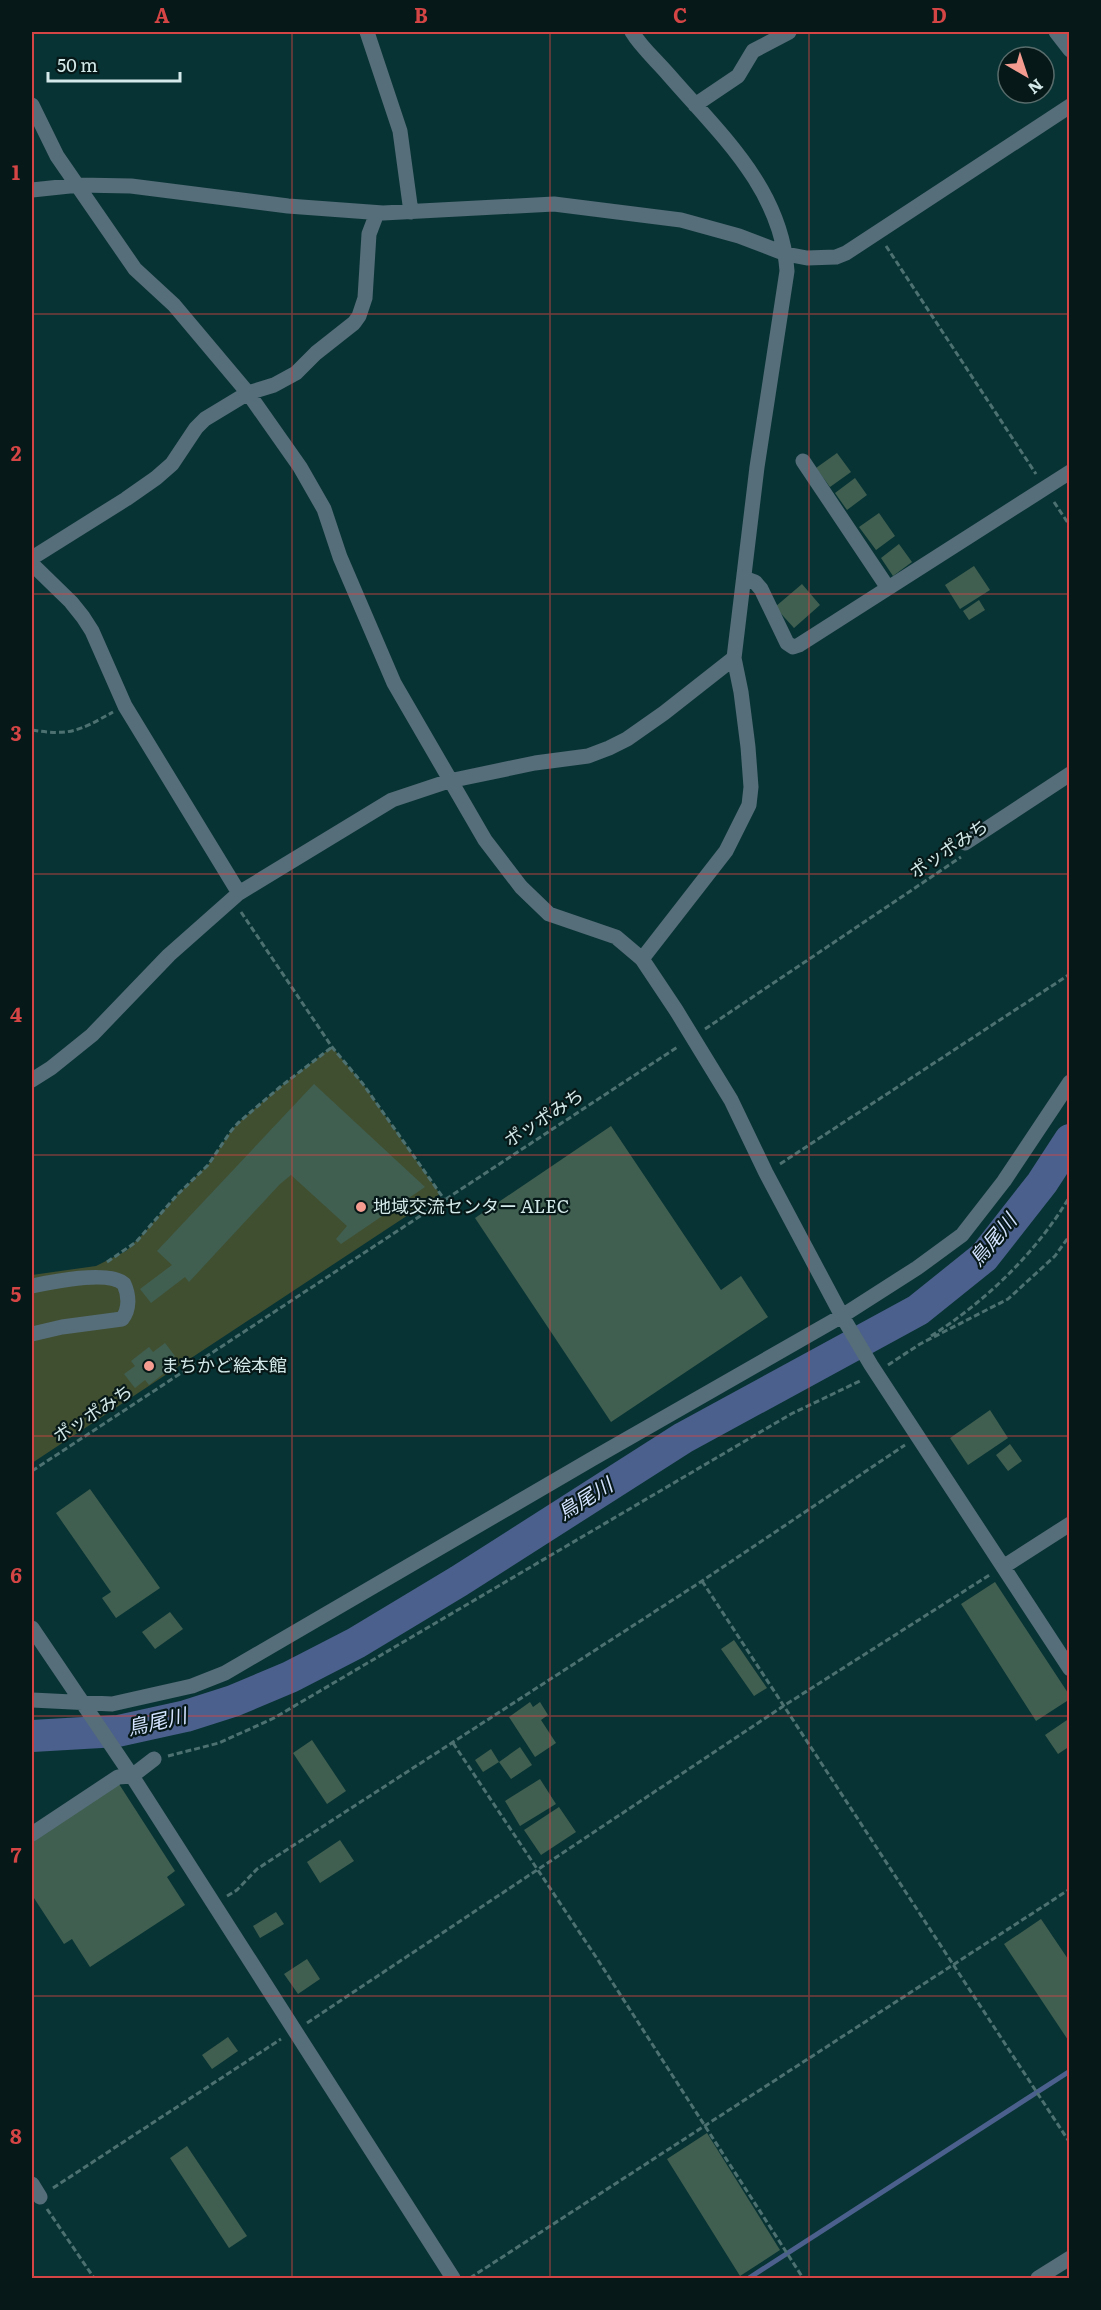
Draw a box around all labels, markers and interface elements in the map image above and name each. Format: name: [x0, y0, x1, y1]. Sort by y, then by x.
text: A: [154, 0, 170, 29]
text: B: [414, 0, 428, 29]
text: C: [673, 0, 687, 29]
text: D: [931, 0, 947, 29]
scale bar: [48, 45, 180, 83]
north arrow: [996, 45, 1056, 105]
text: 50 m: [57, 51, 98, 78]
text: N: [1023, 74, 1049, 101]
text: 1: [12, 156, 20, 186]
text: 2: [11, 437, 22, 467]
text: 3: [10, 717, 22, 747]
street label: ポッポみち: [903, 811, 993, 884]
text: 4: [10, 998, 22, 1028]
street label: ポッポみち: [498, 1081, 588, 1153]
place label: 地域交流センター ALEC: [373, 1192, 569, 1219]
marker: 地域交流センター ALEC: [354, 1200, 368, 1214]
water label: 鳥尾川: [961, 1205, 1024, 1271]
text: 5: [11, 1278, 22, 1308]
place label: まちかど絵本館: [161, 1351, 287, 1378]
marker: まちかど絵本館: [142, 1359, 156, 1373]
street label: ポッポみち: [47, 1377, 137, 1449]
water label: 鳥尾川: [551, 1468, 619, 1526]
text: 6: [10, 1559, 22, 1589]
water label: 鳥尾川: [124, 1698, 191, 1741]
text: 7: [11, 1839, 22, 1869]
text: 8: [10, 2120, 22, 2150]

